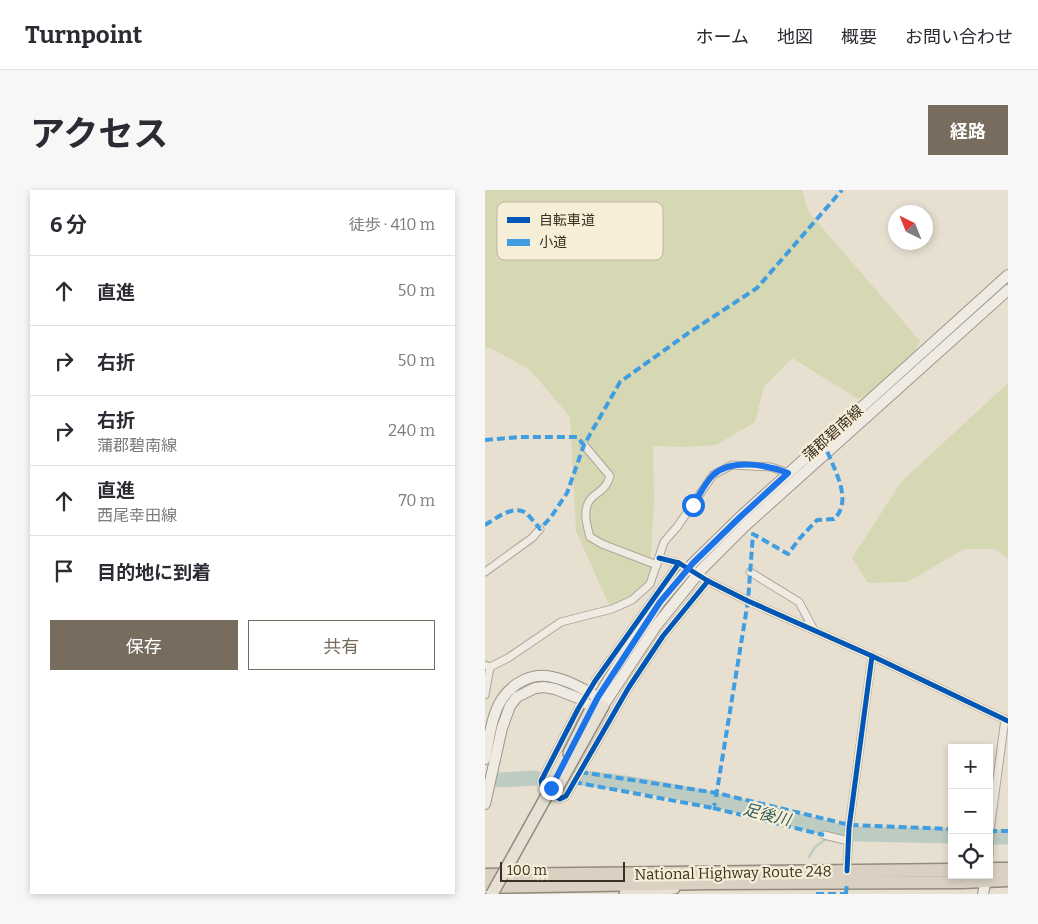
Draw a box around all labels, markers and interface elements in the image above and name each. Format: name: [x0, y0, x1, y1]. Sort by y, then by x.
text: Turnpoint: [25, 21, 142, 49]
text: ホーム: [696, 26, 749, 48]
text: 地図: [777, 26, 813, 48]
text: 概要: [841, 26, 877, 48]
text: お問い合わせ: [905, 26, 1013, 48]
button: 経路: [928, 105, 1008, 155]
text: アクセス: [30, 113, 168, 155]
legend: [497, 202, 663, 260]
north arrow: [888, 205, 933, 250]
text: 6 分: [50, 212, 87, 238]
text: 自転車道: [539, 212, 595, 229]
text: 徒歩 · 410 m: [349, 215, 435, 234]
text: 小道: [539, 234, 567, 251]
icon: ahead: [50, 277, 78, 305]
text: 直進: [97, 281, 135, 304]
text: 50 m: [398, 281, 435, 300]
icon: right: [50, 347, 78, 375]
text: 右折: [97, 351, 135, 374]
text: 50 m: [398, 351, 435, 370]
street label: 蒲郡碧南線: [799, 401, 867, 465]
text: 右折: [97, 409, 135, 432]
icon: right: [50, 417, 78, 445]
text: 240 m: [388, 421, 435, 440]
text: 蒲郡碧南線: [97, 436, 177, 455]
text: 直進: [97, 479, 135, 502]
icon: ahead: [50, 487, 78, 515]
text: 70 m: [399, 491, 435, 510]
route start: [682, 494, 705, 517]
text: 西尾幸田線: [97, 506, 177, 525]
icon: arrive: [50, 557, 78, 585]
text: 目的地に到着: [97, 561, 211, 584]
button: 保存: [50, 620, 238, 670]
button: 共有: [248, 620, 435, 670]
map controls: [948, 744, 993, 879]
button: +: [948, 744, 993, 789]
route end: [540, 777, 563, 800]
button: −: [948, 789, 993, 834]
water label: 足後川: [741, 799, 794, 830]
button: locate: [948, 834, 993, 879]
scale bar: [500, 859, 625, 882]
text: 100 m: [507, 862, 547, 879]
street label: National Highway Route 248: [634, 862, 832, 884]

